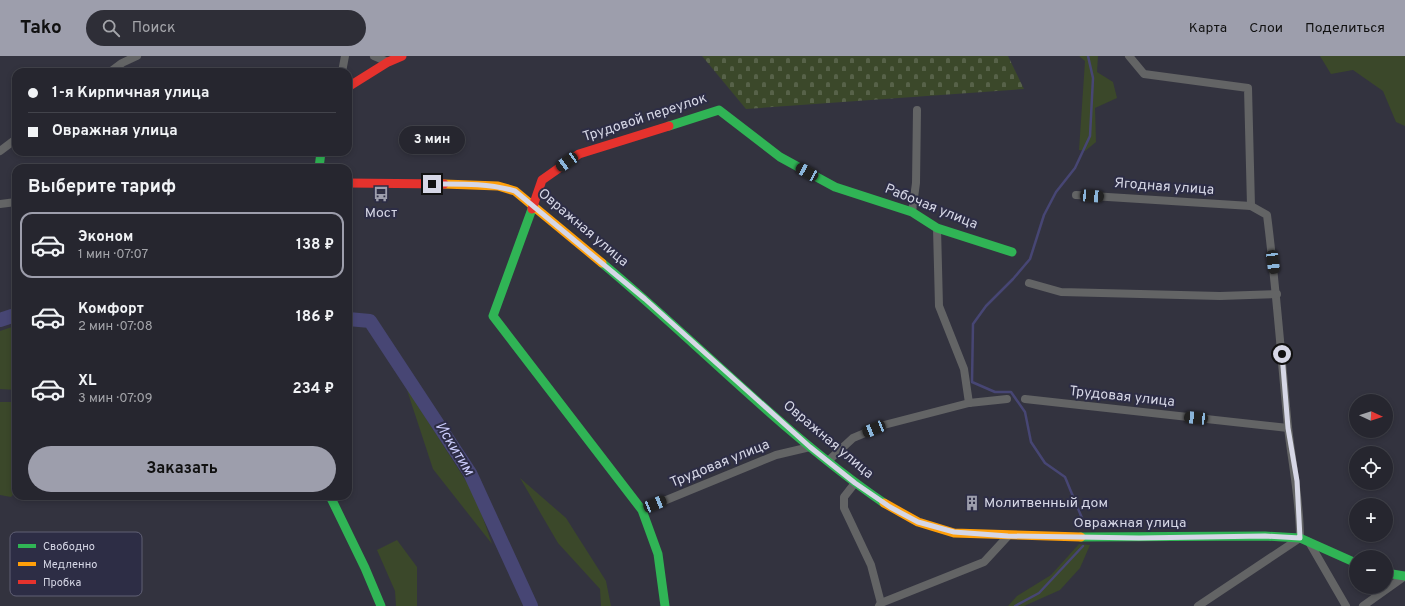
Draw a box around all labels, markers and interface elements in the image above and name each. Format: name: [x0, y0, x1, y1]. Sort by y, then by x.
search box: [86, 10, 366, 46]
text: Tako: [20, 16, 62, 40]
icon: search: [100, 17, 122, 39]
text: Поиск: [132, 19, 176, 38]
text: Карта: [1189, 20, 1227, 37]
text: Слои: [1249, 20, 1283, 37]
text: Поделиться: [1305, 20, 1385, 37]
text: 1-я Кирпичная улица: [52, 84, 209, 103]
street label: Трудовой переулок: [581, 90, 709, 146]
text: Овражная улица: [52, 122, 178, 141]
callout: 3 мин: [399, 126, 465, 154]
text: 3 мин: [414, 132, 450, 148]
car: [554, 150, 580, 174]
car: [794, 161, 820, 183]
route end: [423, 175, 441, 193]
street label: Ягодная улица: [1113, 175, 1215, 199]
text: Выберите тариф: [28, 176, 176, 199]
street label: Рабочая улица: [882, 181, 980, 233]
bus stop icon: Мост: [372, 185, 390, 203]
street label: Овражная улица: [534, 185, 632, 271]
car: [1080, 189, 1104, 203]
place label: Мост: [365, 205, 397, 222]
icon: car: [30, 227, 66, 263]
text: Эконом: [78, 228, 133, 247]
text: 138 ₽: [296, 236, 334, 255]
text: 1 мин · 07:07: [78, 247, 148, 263]
car: [1266, 249, 1280, 275]
icon: car: [30, 299, 66, 335]
text: Комфорт: [78, 300, 144, 319]
text: 186 ₽: [296, 308, 334, 327]
text: 2 мин · 07:08: [78, 319, 153, 335]
route start: [1273, 345, 1291, 363]
icon: car: [30, 371, 66, 407]
text: XL: [78, 372, 96, 391]
text: 234 ₽: [293, 380, 334, 399]
street label: Трудовая улица: [1068, 383, 1176, 411]
text: 3 мин · 07:09: [78, 391, 153, 407]
north arrow: [1349, 394, 1393, 438]
map controls: [1349, 394, 1393, 594]
street label: Овражная улица: [779, 397, 877, 483]
car: [1183, 411, 1209, 425]
water label: Искитим: [430, 419, 478, 480]
car: [861, 419, 887, 439]
street label: Трудовая улица: [668, 436, 772, 492]
button: Заказать: [28, 446, 336, 492]
button: locate: [1349, 446, 1393, 490]
car: [642, 494, 668, 514]
building icon: Молитвенный дом: [963, 494, 981, 512]
place label: Молитвенный дом: [984, 495, 1108, 512]
button: +: [1349, 498, 1393, 542]
street label: Овражная улица: [1074, 515, 1186, 532]
legend: [10, 532, 142, 596]
text: Свободно: [43, 540, 95, 554]
button: −: [1349, 550, 1393, 594]
text: Медленно: [43, 558, 97, 572]
text: Пробка: [43, 576, 82, 590]

